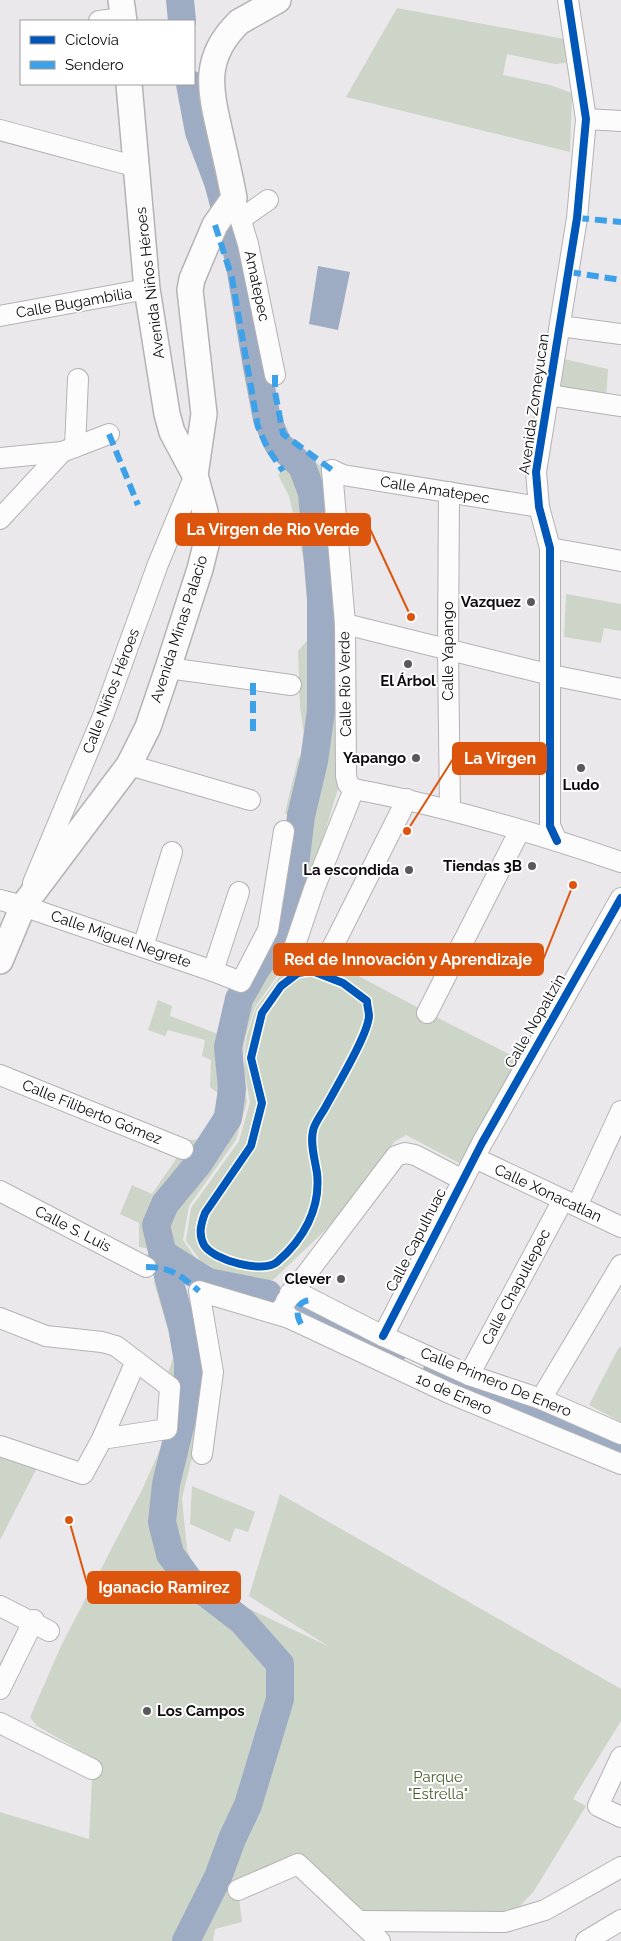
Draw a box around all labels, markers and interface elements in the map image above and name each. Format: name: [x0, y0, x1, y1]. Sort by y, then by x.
legend: [20, 20, 195, 85]
text: Ciclovía: [65, 31, 119, 49]
text: Sendero: [65, 56, 124, 74]
street label: Avenida Niños Héroes: [132, 206, 168, 360]
street label: Amatepec: [241, 249, 273, 323]
street label: Calle Bugambilia: [15, 284, 133, 322]
street label: Avenida Zomeyucan: [515, 332, 553, 476]
street label: Calle Amatepec: [379, 472, 491, 508]
callout: La Virgen de Rio Verde: [176, 514, 370, 545]
text: La Virgen de Rio Verde: [187, 520, 360, 539]
street label: Avenida Minas Palacio: [147, 553, 211, 705]
place label: Vazquez: [461, 593, 521, 611]
marker: Vazquez: [525, 596, 537, 608]
street label: Calle Yapango: [439, 601, 457, 701]
street label: Calle Niños Héroes: [79, 626, 143, 756]
street label: Calle Río Verde: [335, 631, 355, 737]
marker: El Árbol: [402, 658, 414, 670]
place label: El Árbol: [380, 672, 436, 690]
callout: La Virgen: [453, 743, 546, 774]
place label: Yapango: [343, 749, 406, 767]
text: La Virgen: [464, 749, 536, 768]
marker: Yapango: [410, 752, 422, 764]
marker: Ludo: [575, 762, 587, 774]
place label: Ludo: [563, 776, 599, 794]
place label: Tiendas 3B: [443, 857, 522, 875]
marker: Tiendas 3B: [526, 860, 538, 872]
place label: La escondida: [303, 861, 399, 879]
marker: La escondida: [403, 864, 415, 876]
street label: Calle Miguel Negrete: [49, 907, 194, 972]
callout: Red de Innovación y Aprendizaje: [274, 944, 543, 975]
text: Red de Innovación y Aprendizaje: [284, 950, 532, 969]
street label: Calle Nopaltzin: [501, 971, 569, 1071]
street label: Calle Filiberto Gómez: [19, 1076, 165, 1148]
street label: Calle Xonacatlan: [492, 1160, 604, 1226]
street label: Calle Capulhuac: [382, 1185, 450, 1295]
street label: Calle S. Luis: [32, 1202, 114, 1256]
street label: Calle Chapultepec: [478, 1226, 554, 1348]
place label: Clever: [284, 1270, 331, 1288]
marker: Clever: [335, 1273, 347, 1285]
street label: Calle Primero De Enero: [418, 1343, 574, 1421]
street label: 1o de Enero: [413, 1369, 495, 1419]
callout: Iganacio Ramirez: [88, 1572, 240, 1603]
text: Iganacio Ramirez: [98, 1578, 230, 1597]
place label: Los Campos: [157, 1702, 245, 1720]
marker: Los Campos: [141, 1705, 153, 1717]
park label: Parque "Estrella": [408, 1768, 468, 1803]

